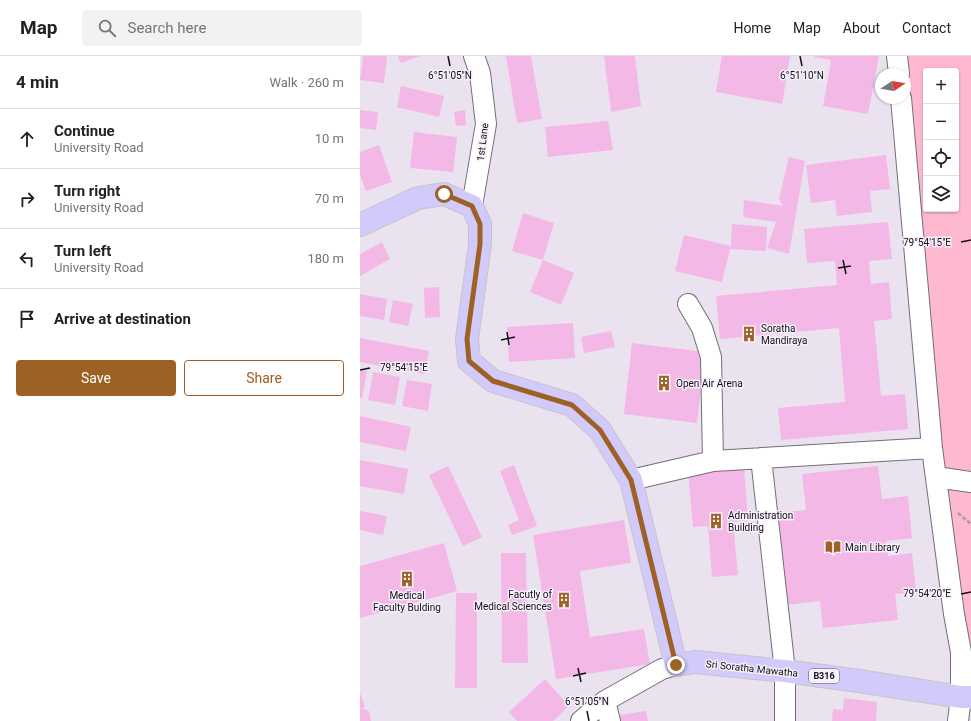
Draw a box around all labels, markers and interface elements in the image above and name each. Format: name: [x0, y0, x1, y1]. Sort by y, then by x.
search box: [82, 10, 362, 46]
text: Map: [20, 16, 58, 39]
icon: search: [96, 17, 118, 39]
text: Search here: [128, 19, 206, 37]
text: Home: [733, 20, 771, 36]
text: Map: [793, 20, 821, 36]
text: About: [843, 20, 880, 36]
text: Contact: [902, 20, 951, 36]
north arrow: [875, 68, 911, 104]
map controls: [923, 68, 959, 212]
button: +: [923, 68, 959, 104]
text: 6°51'05"N: [428, 70, 472, 81]
text: 6°51'10"N: [780, 70, 824, 81]
text: 4 min: [16, 72, 59, 92]
text: Walk · 260 m: [269, 75, 344, 90]
button: −: [923, 104, 959, 140]
text: Continue: [54, 122, 115, 140]
street label: 1st Lane: [475, 122, 490, 162]
icon: ahead: [16, 128, 38, 150]
text: 10 m: [315, 131, 344, 146]
text: University Road: [54, 140, 144, 155]
button: locate: [923, 140, 959, 176]
button: layers: [923, 176, 959, 212]
text: Turn right: [54, 182, 120, 200]
route start: [435, 185, 453, 203]
icon: right: [16, 188, 38, 210]
text: 70 m: [315, 191, 344, 206]
text: University Road: [54, 200, 144, 215]
text: 79°54'15"E: [903, 237, 951, 248]
text: Turn left: [54, 242, 111, 260]
icon: left: [16, 248, 38, 270]
text: 180 m: [307, 251, 344, 266]
text: University Road: [54, 260, 144, 275]
icon: arrive: [16, 308, 38, 330]
text: Arrive at destination: [54, 310, 191, 328]
place label: Soratha Mandiraya: [761, 323, 807, 346]
building icon: Soratha Mandiraya: [740, 325, 758, 343]
button: Save: [16, 360, 176, 396]
button: Share: [184, 360, 344, 396]
text: 79°54'15"E: [380, 362, 428, 373]
building icon: Open Air Arena: [655, 374, 673, 392]
place label: Open Air Arena: [676, 378, 743, 389]
place label: Administration Building: [728, 510, 793, 533]
building icon: Administration Building: [707, 512, 725, 530]
library icon: Main Library: [824, 538, 842, 556]
place label: Main Library: [845, 542, 900, 553]
building icon: Medical Faculty Bulding: [398, 570, 416, 588]
text: 79°54'20"E: [903, 588, 951, 599]
place label: Facutly of Medical Sciences: [474, 589, 553, 612]
place label: Medical Faculty Bulding: [373, 590, 441, 613]
building icon: Facutly of Medical Sciences: [555, 591, 573, 609]
route end: [667, 656, 685, 674]
street label: Sri Soratha Mawatha: [705, 658, 799, 679]
road number: B316: [809, 669, 839, 683]
text: 6°51'05"N: [565, 696, 609, 707]

